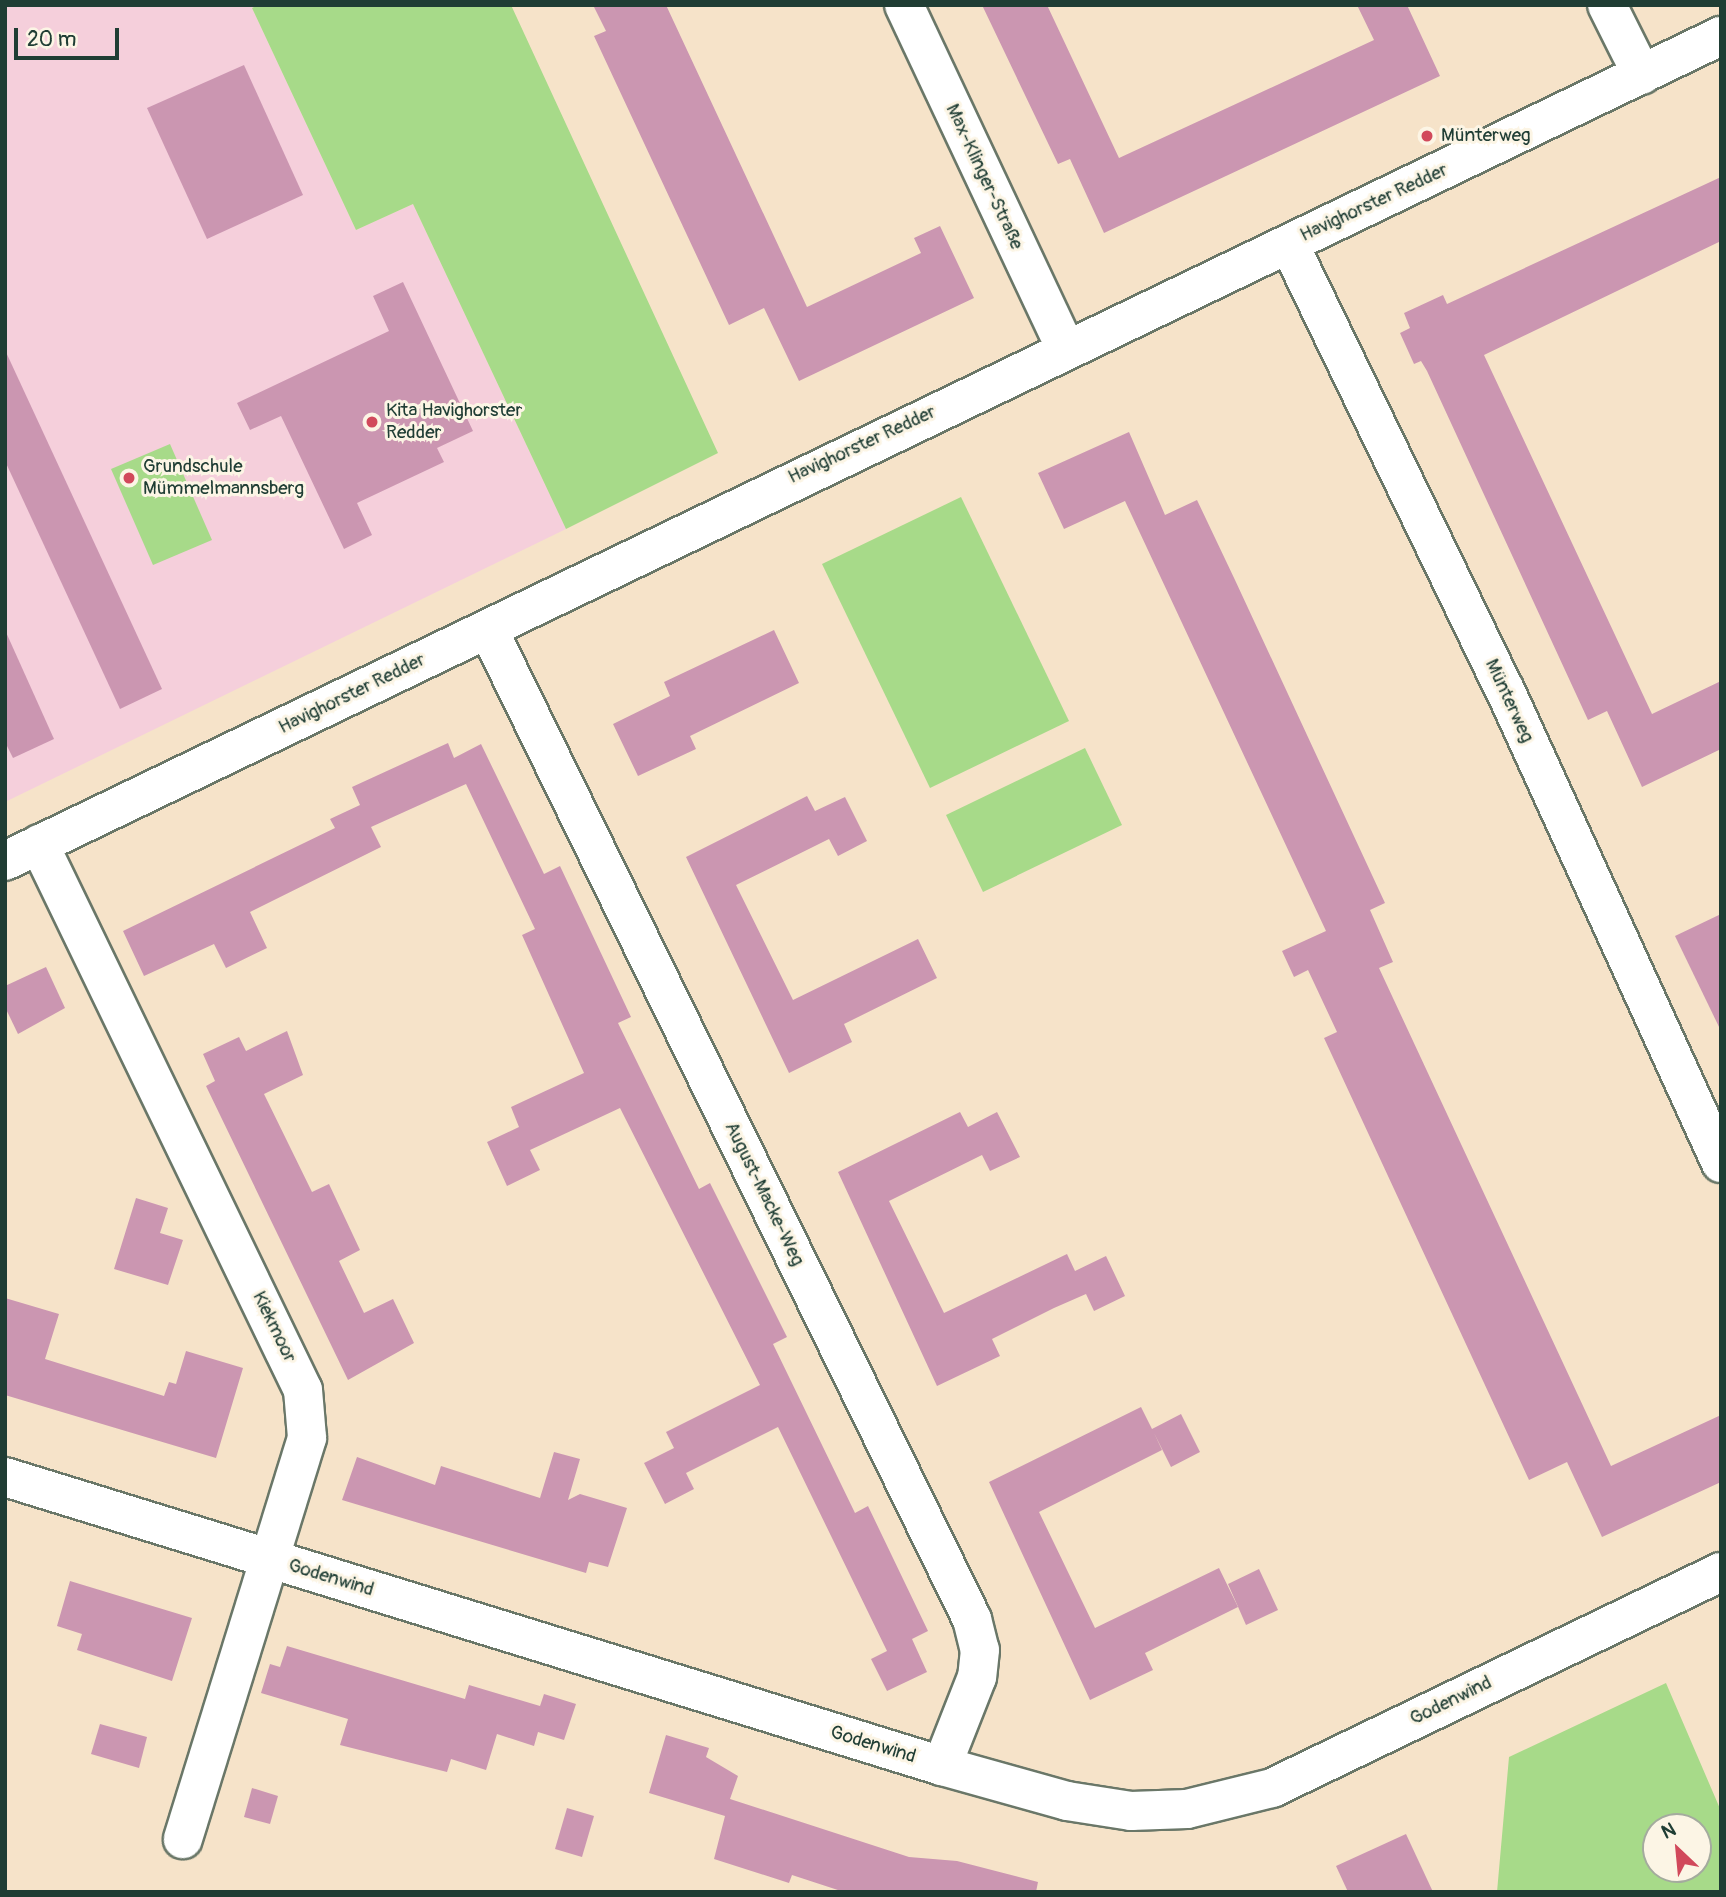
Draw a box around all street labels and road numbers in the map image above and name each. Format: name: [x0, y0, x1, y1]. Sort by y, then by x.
street label: Max-Klinger-Straße: [940, 101, 1028, 253]
street label: Havighorster Redder: [1297, 159, 1451, 247]
street label: Havighorster Redder: [785, 401, 939, 489]
street label: Havighorster Redder: [275, 649, 429, 739]
street label: Münterweg: [1480, 656, 1538, 746]
street label: August-Macke-Weg: [719, 1118, 809, 1270]
street label: Kiekmoor: [247, 1288, 301, 1366]
street label: Godenwind: [286, 1554, 376, 1602]
street label: Godenwind: [1406, 1671, 1496, 1731]
street label: Godenwind: [828, 1721, 918, 1769]

